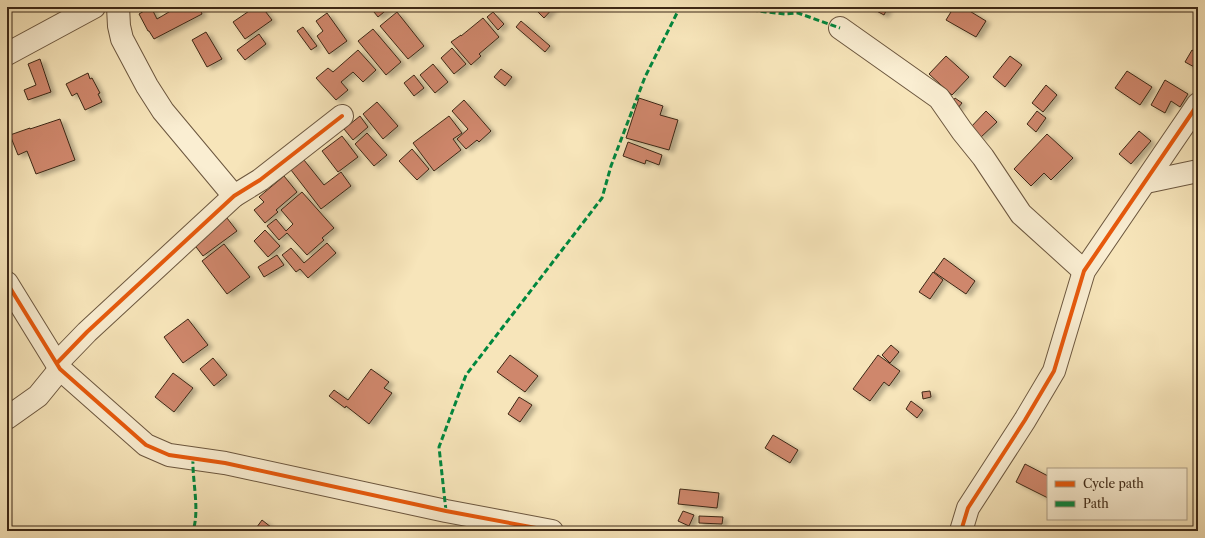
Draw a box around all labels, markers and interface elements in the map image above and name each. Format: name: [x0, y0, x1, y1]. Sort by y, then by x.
legend: [1047, 468, 1187, 520]
text: Cycle path: [1083, 476, 1144, 491]
text: Path: [1083, 496, 1109, 511]

